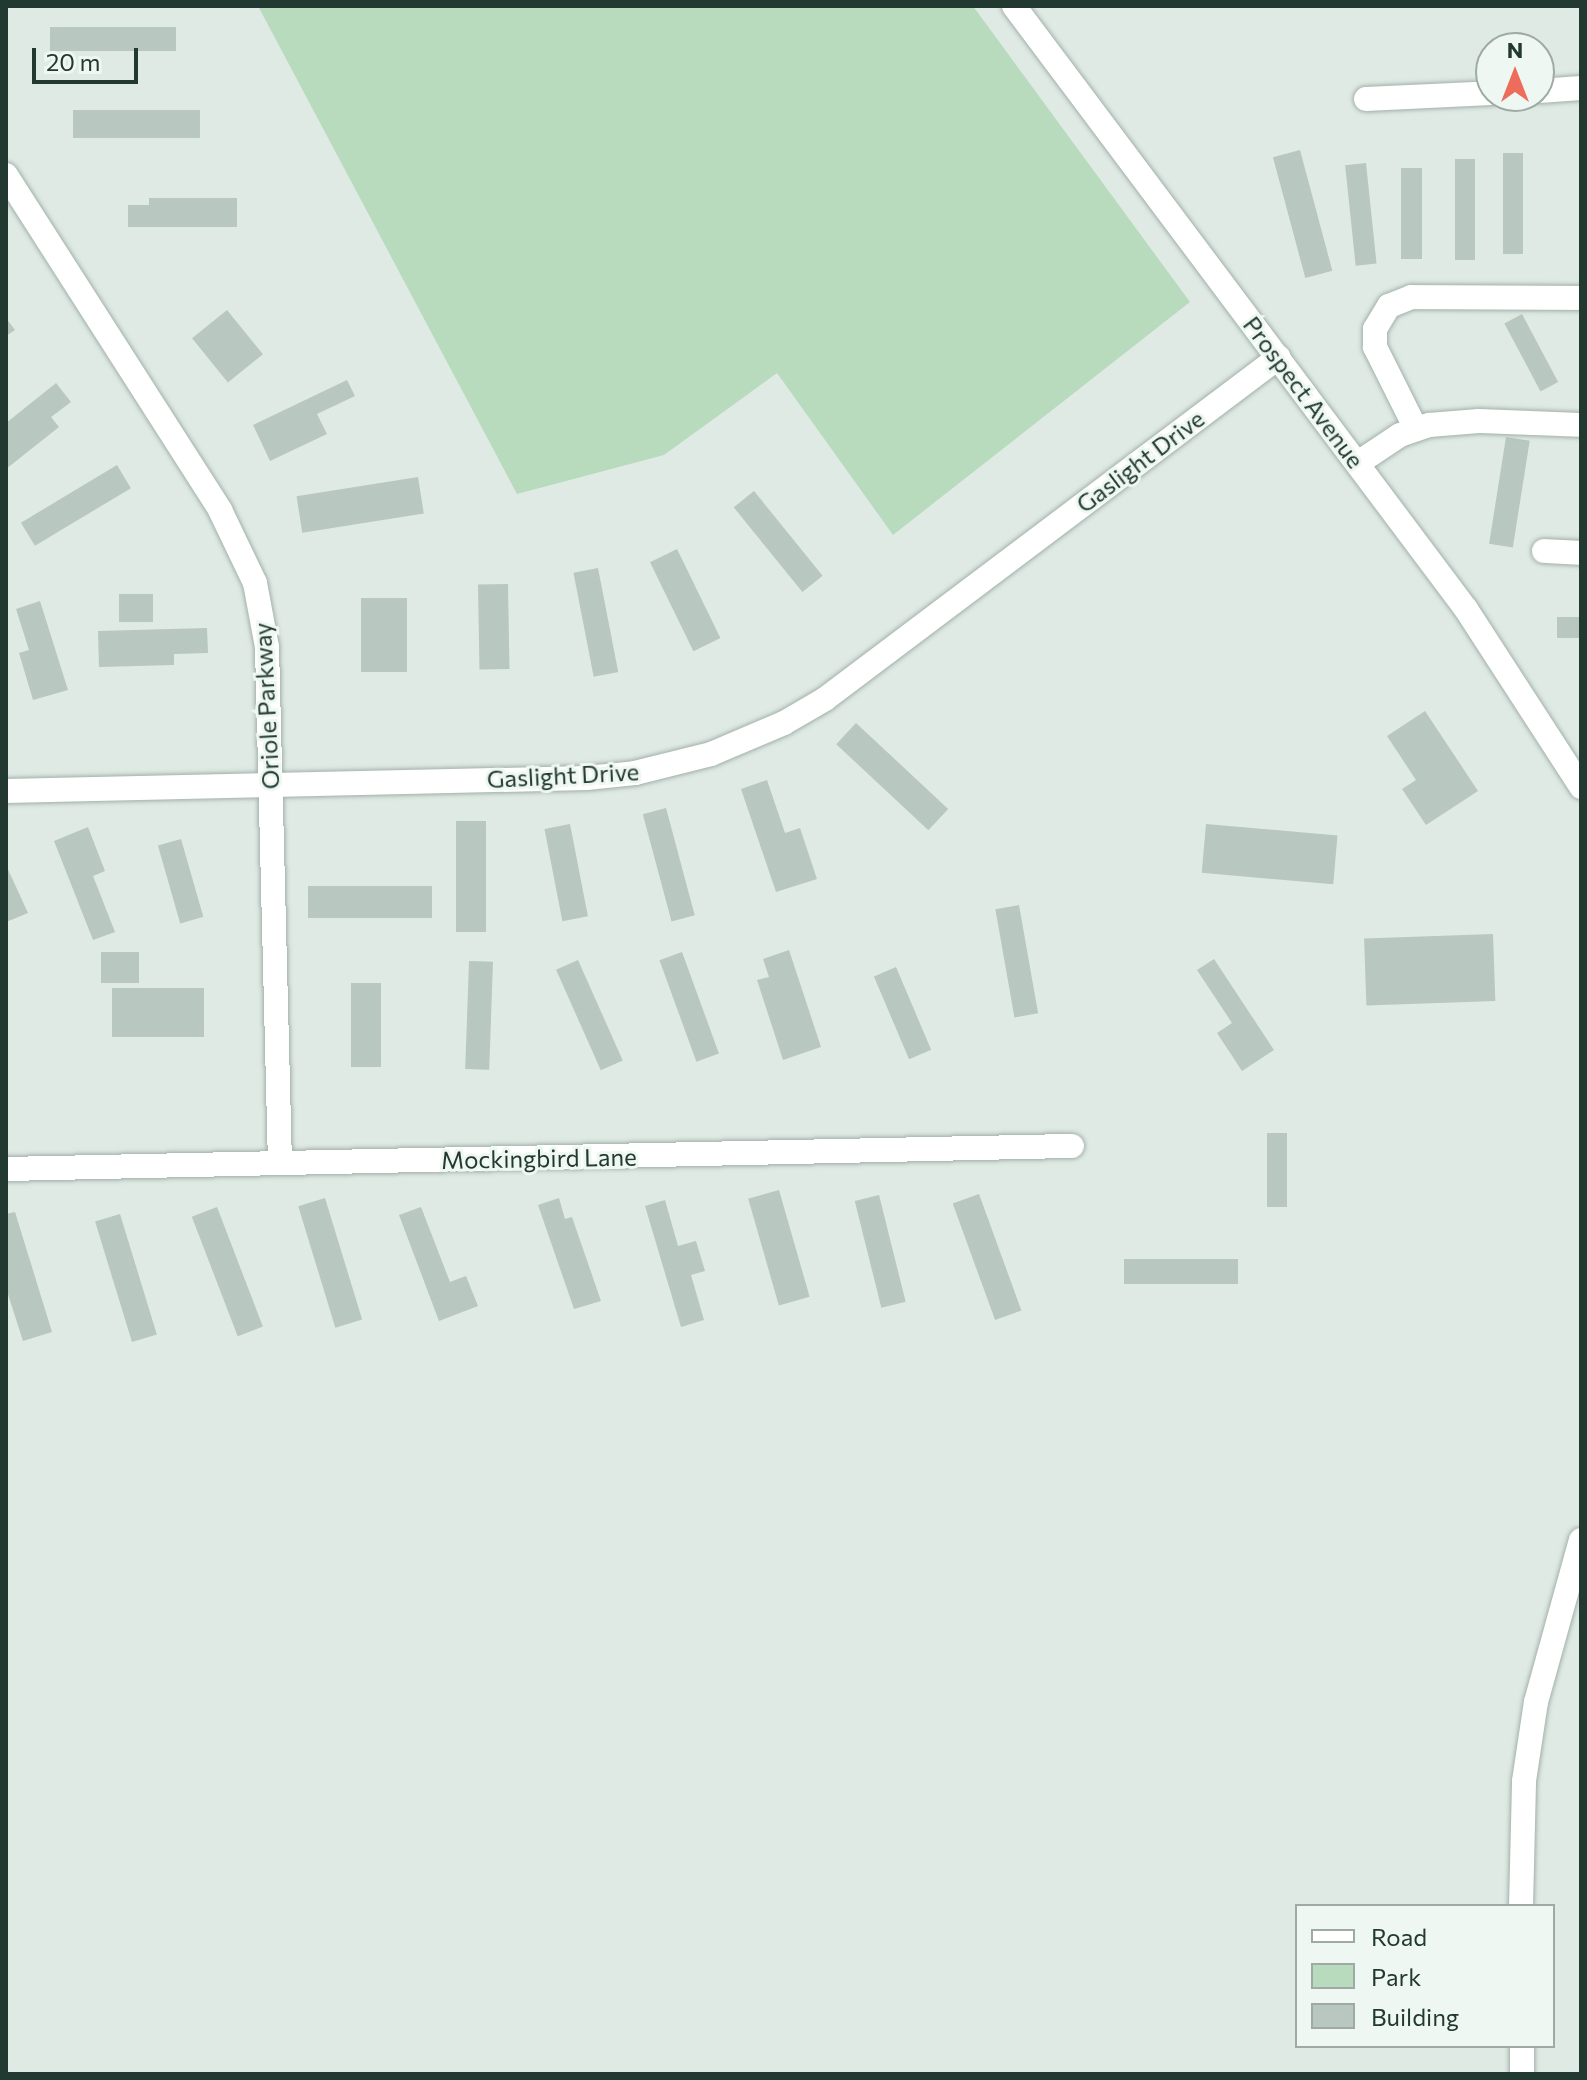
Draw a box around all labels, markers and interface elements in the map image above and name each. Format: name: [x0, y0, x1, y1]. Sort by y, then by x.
scale bar: [36, 32, 142, 82]
north arrow: [1475, 32, 1555, 112]
text: N: [1507, 36, 1523, 63]
text: 20 m: [46, 47, 100, 76]
street label: Prospect Avenue: [1238, 310, 1370, 474]
street label: Gaslight Drive: [1070, 404, 1210, 518]
street label: Oriole Parkway: [247, 622, 285, 790]
street label: Gaslight Drive: [486, 757, 640, 793]
street label: Mockingbird Lane: [441, 1142, 637, 1174]
legend: [1295, 1904, 1555, 2048]
text: Road: [1371, 1922, 1427, 1951]
text: Park: [1371, 1962, 1421, 1991]
text: Building: [1371, 2002, 1459, 2031]

